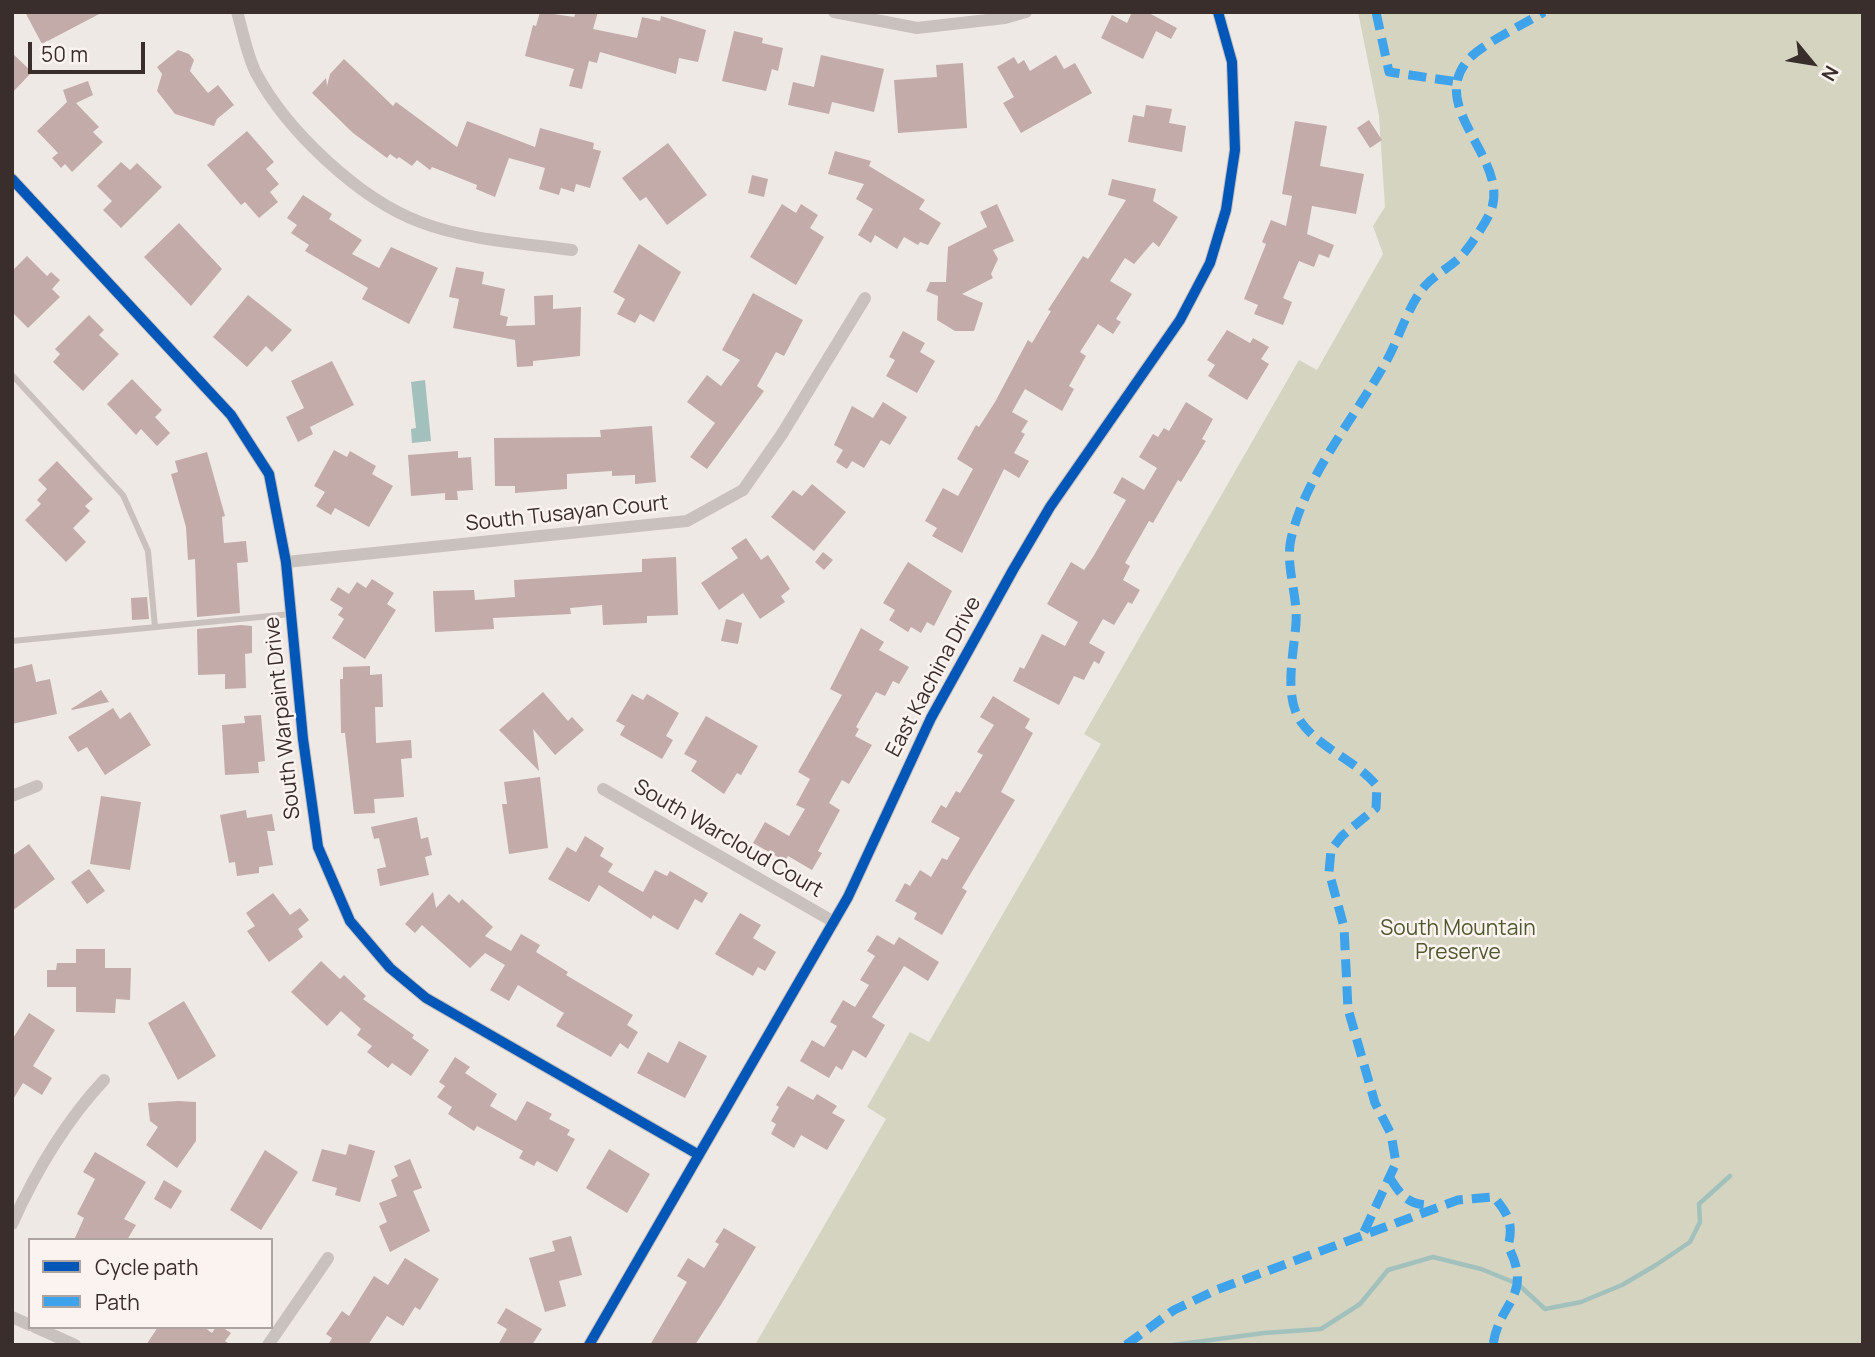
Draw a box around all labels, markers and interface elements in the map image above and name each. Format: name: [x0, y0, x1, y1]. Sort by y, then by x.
scale bar: [32, 28, 149, 72]
north arrow: [1777, 28, 1847, 98]
text: 50 m: [41, 40, 88, 68]
text: N: [1816, 61, 1845, 86]
street label: South Tusayan Court: [464, 491, 670, 537]
street label: East Kachina Drive: [881, 593, 987, 761]
street label: South Warpaint Drive: [260, 615, 306, 821]
street label: South Warcloud Court: [629, 775, 827, 903]
park label: South Mountain Preserve: [1380, 916, 1536, 966]
legend: [28, 1238, 273, 1329]
text: Cycle path: [95, 1253, 198, 1281]
text: Path: [95, 1288, 140, 1316]

